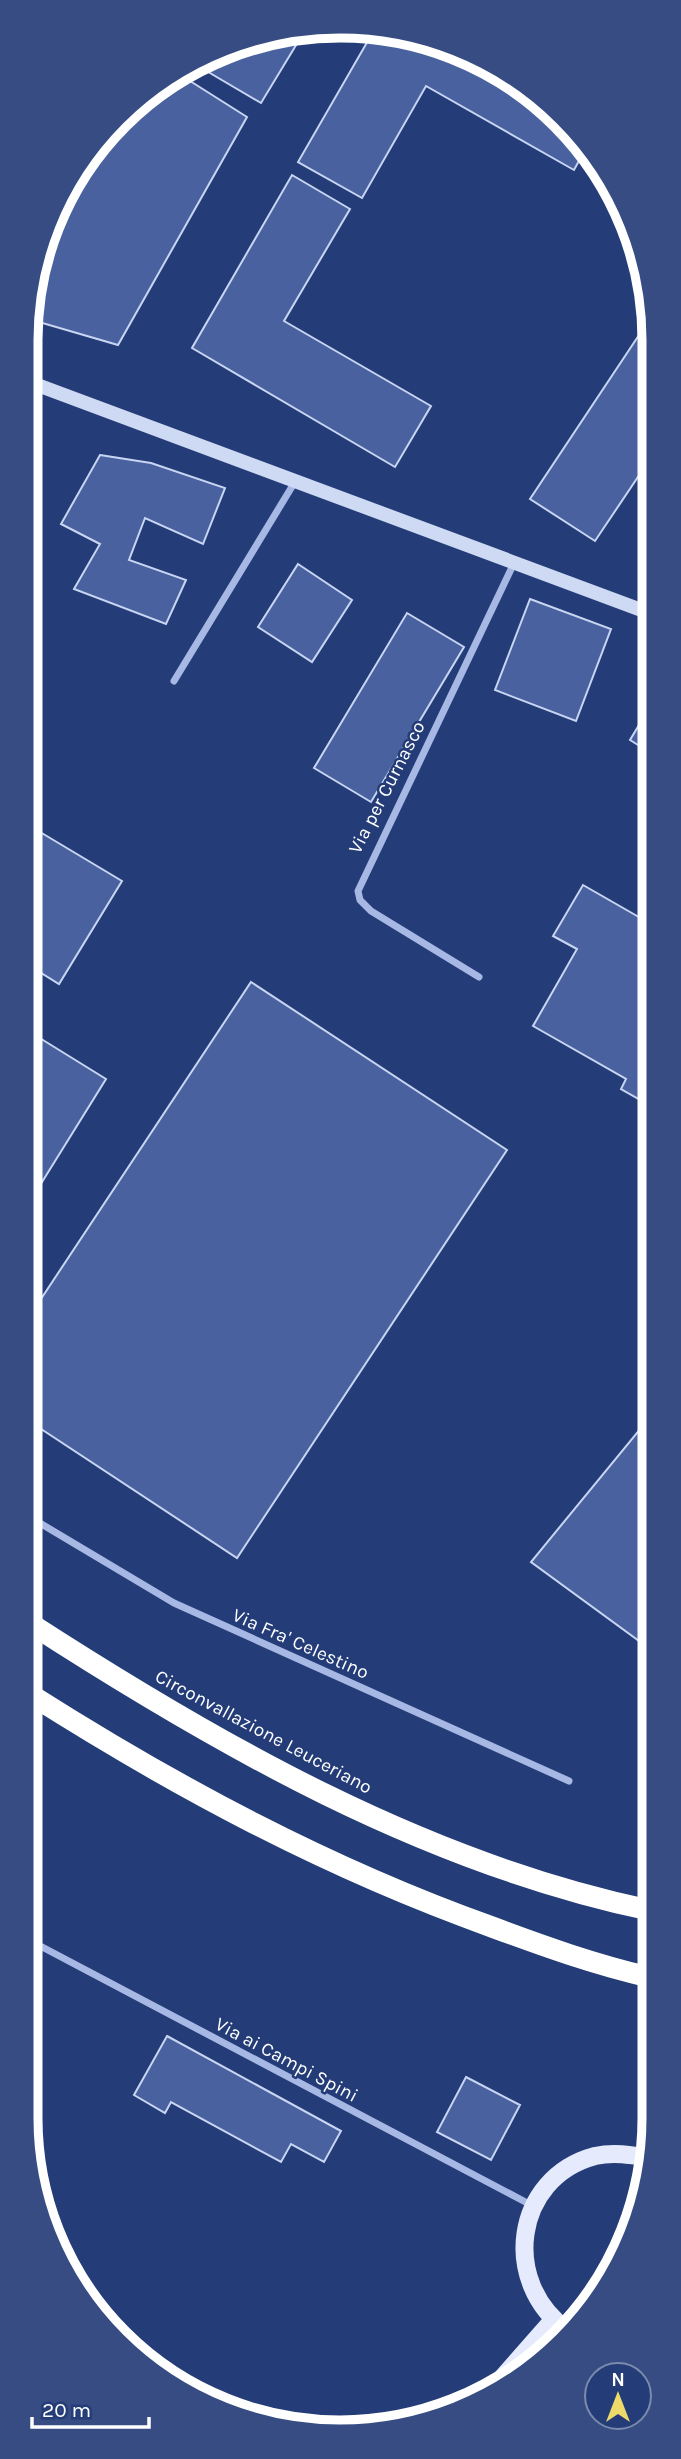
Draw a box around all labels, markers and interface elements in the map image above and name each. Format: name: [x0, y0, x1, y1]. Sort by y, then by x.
street label: Via per Curnasco: [344, 718, 430, 857]
street label: Via Fra' Celestino: [229, 1604, 372, 1684]
street label: Circonvallazione Leuceriano: [151, 1665, 376, 1798]
street label: Via ai Campi Spini: [211, 2013, 362, 2107]
north arrow: [583, 2361, 653, 2431]
text: N: [611, 2369, 625, 2391]
scale bar: [32, 2386, 149, 2430]
text: 20 m: [42, 2398, 91, 2422]

